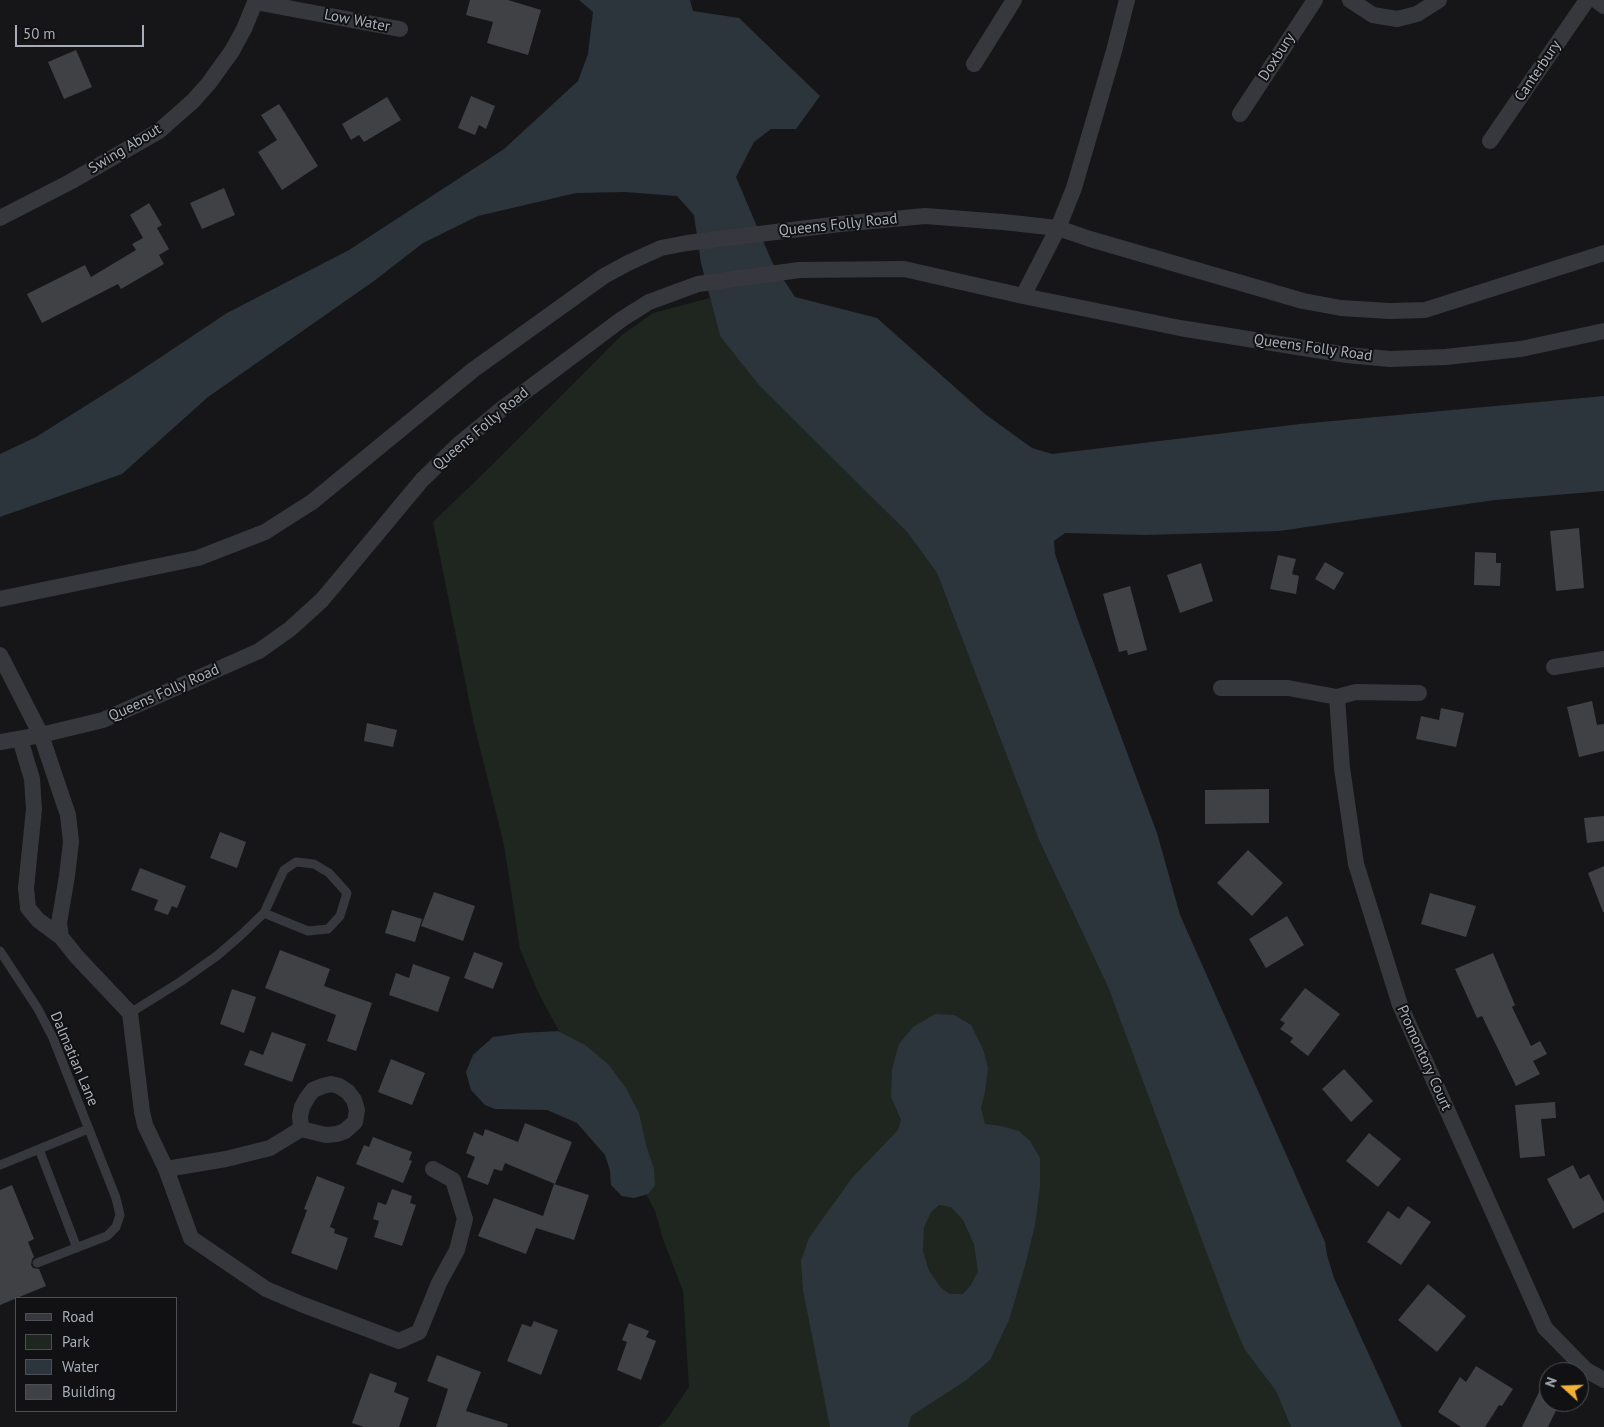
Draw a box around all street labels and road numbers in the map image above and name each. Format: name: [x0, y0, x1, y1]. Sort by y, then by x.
street label: Low Water: [323, 6, 391, 36]
street label: Doxbury: [1255, 30, 1299, 84]
street label: Canterbury: [1511, 37, 1565, 105]
street label: Swing About: [85, 120, 165, 178]
street label: Queens Folly Road: [778, 210, 898, 240]
street label: Queens Folly Road: [1253, 331, 1373, 365]
street label: Queens Folly Road: [430, 384, 532, 474]
street label: Queens Folly Road: [106, 661, 222, 725]
street label: Promontory Court: [1393, 1003, 1455, 1113]
street label: Dalmatian Lane: [46, 1009, 102, 1109]

